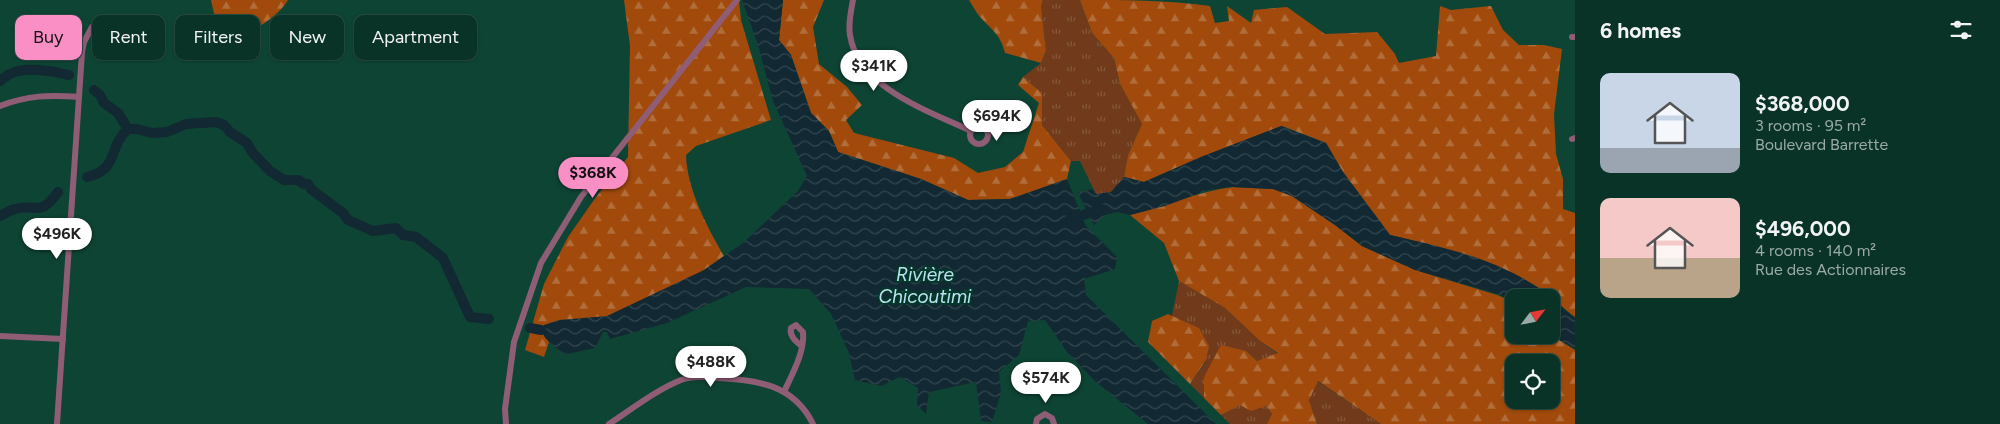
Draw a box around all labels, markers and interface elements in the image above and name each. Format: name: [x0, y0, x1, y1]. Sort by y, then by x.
chip: Buy: [15, 15, 82, 60]
chip: Rent: [92, 15, 165, 60]
chip: Filters: [175, 15, 260, 60]
chip: New: [270, 15, 344, 60]
chip: Apartment: [354, 15, 477, 60]
icon: filters: [1947, 16, 1975, 44]
text: 6 homes: [1600, 18, 1681, 43]
pin: $341K: [839, 49, 909, 92]
text: $341K: [851, 56, 897, 75]
text: $368,000: [1755, 91, 1850, 116]
icon: home: [1640, 93, 1700, 153]
pin: $694K: [962, 100, 1032, 142]
text: $694K: [973, 106, 1021, 125]
text: 3 rooms · 95 m²: [1755, 116, 1866, 135]
text: Boulevard Barrette: [1755, 135, 1888, 154]
pin: $368K: [558, 156, 628, 199]
text: $368K: [569, 163, 617, 182]
text: $496,000: [1755, 216, 1851, 241]
pin: $496K: [22, 218, 92, 260]
icon: home: [1640, 218, 1700, 278]
text: $496K: [33, 224, 81, 243]
text: 4 rooms · 140 m²: [1755, 241, 1876, 260]
text: Rue des Actionnaires: [1755, 260, 1906, 279]
water label: Rivière Chicoutimi: [878, 263, 972, 308]
north arrow: [1505, 289, 1560, 344]
map controls: [1505, 289, 1560, 409]
pin: $488K: [676, 346, 746, 388]
text: $488K: [686, 352, 736, 371]
button: locate: [1505, 354, 1560, 409]
pin: $574K: [1011, 362, 1081, 404]
text: $574K: [1022, 368, 1070, 387]

